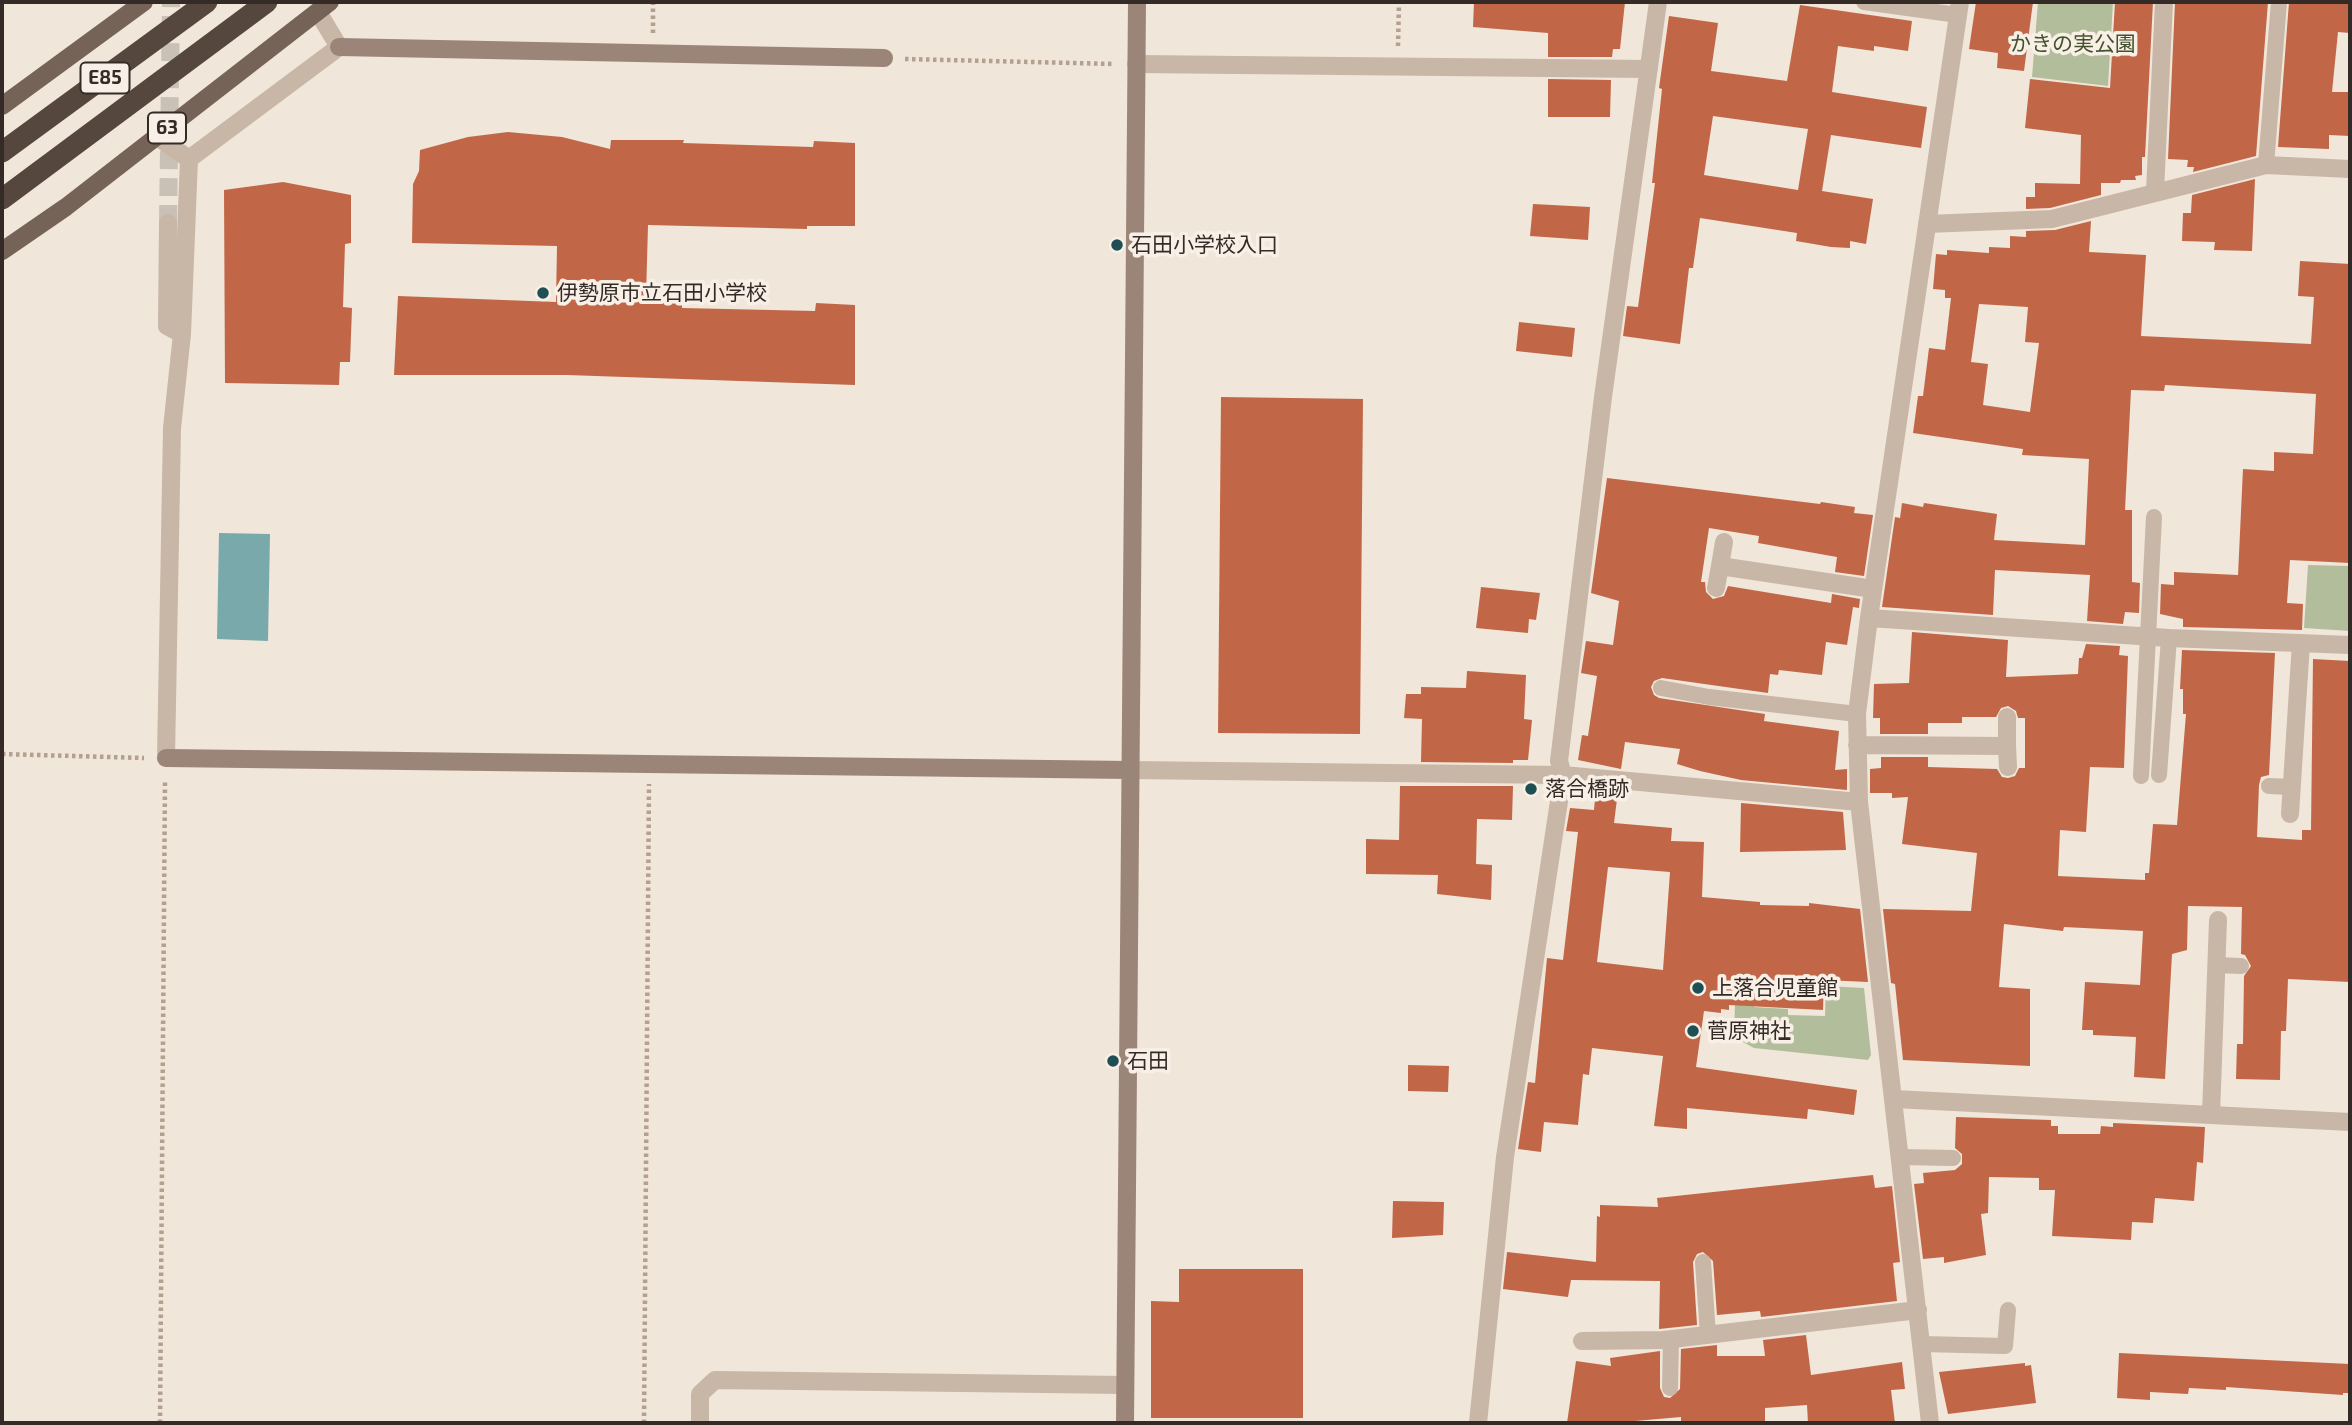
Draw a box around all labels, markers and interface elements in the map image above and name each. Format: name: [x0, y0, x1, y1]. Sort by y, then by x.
park label: かきの実公園: [2010, 31, 2136, 57]
road number: E85: [80, 62, 130, 94]
road number: 63: [148, 112, 186, 144]
place label: 石田小学校入口: [1131, 232, 1278, 258]
marker: 石田小学校入口: [1109, 237, 1125, 253]
place label: 伊勢原市立石田小学校: [557, 280, 767, 306]
marker: 伊勢原市立石田小学校: [535, 285, 551, 301]
place label: 落合橋跡: [1545, 776, 1629, 802]
marker: 落合橋跡: [1523, 781, 1539, 797]
place label: 上落合児童館: [1712, 975, 1838, 1001]
marker: 上落合児童館: [1690, 980, 1706, 996]
place label: 菅原神社: [1707, 1018, 1791, 1044]
marker: 菅原神社: [1685, 1023, 1701, 1039]
place label: 石田: [1127, 1048, 1169, 1074]
marker: 石田: [1105, 1053, 1121, 1069]

